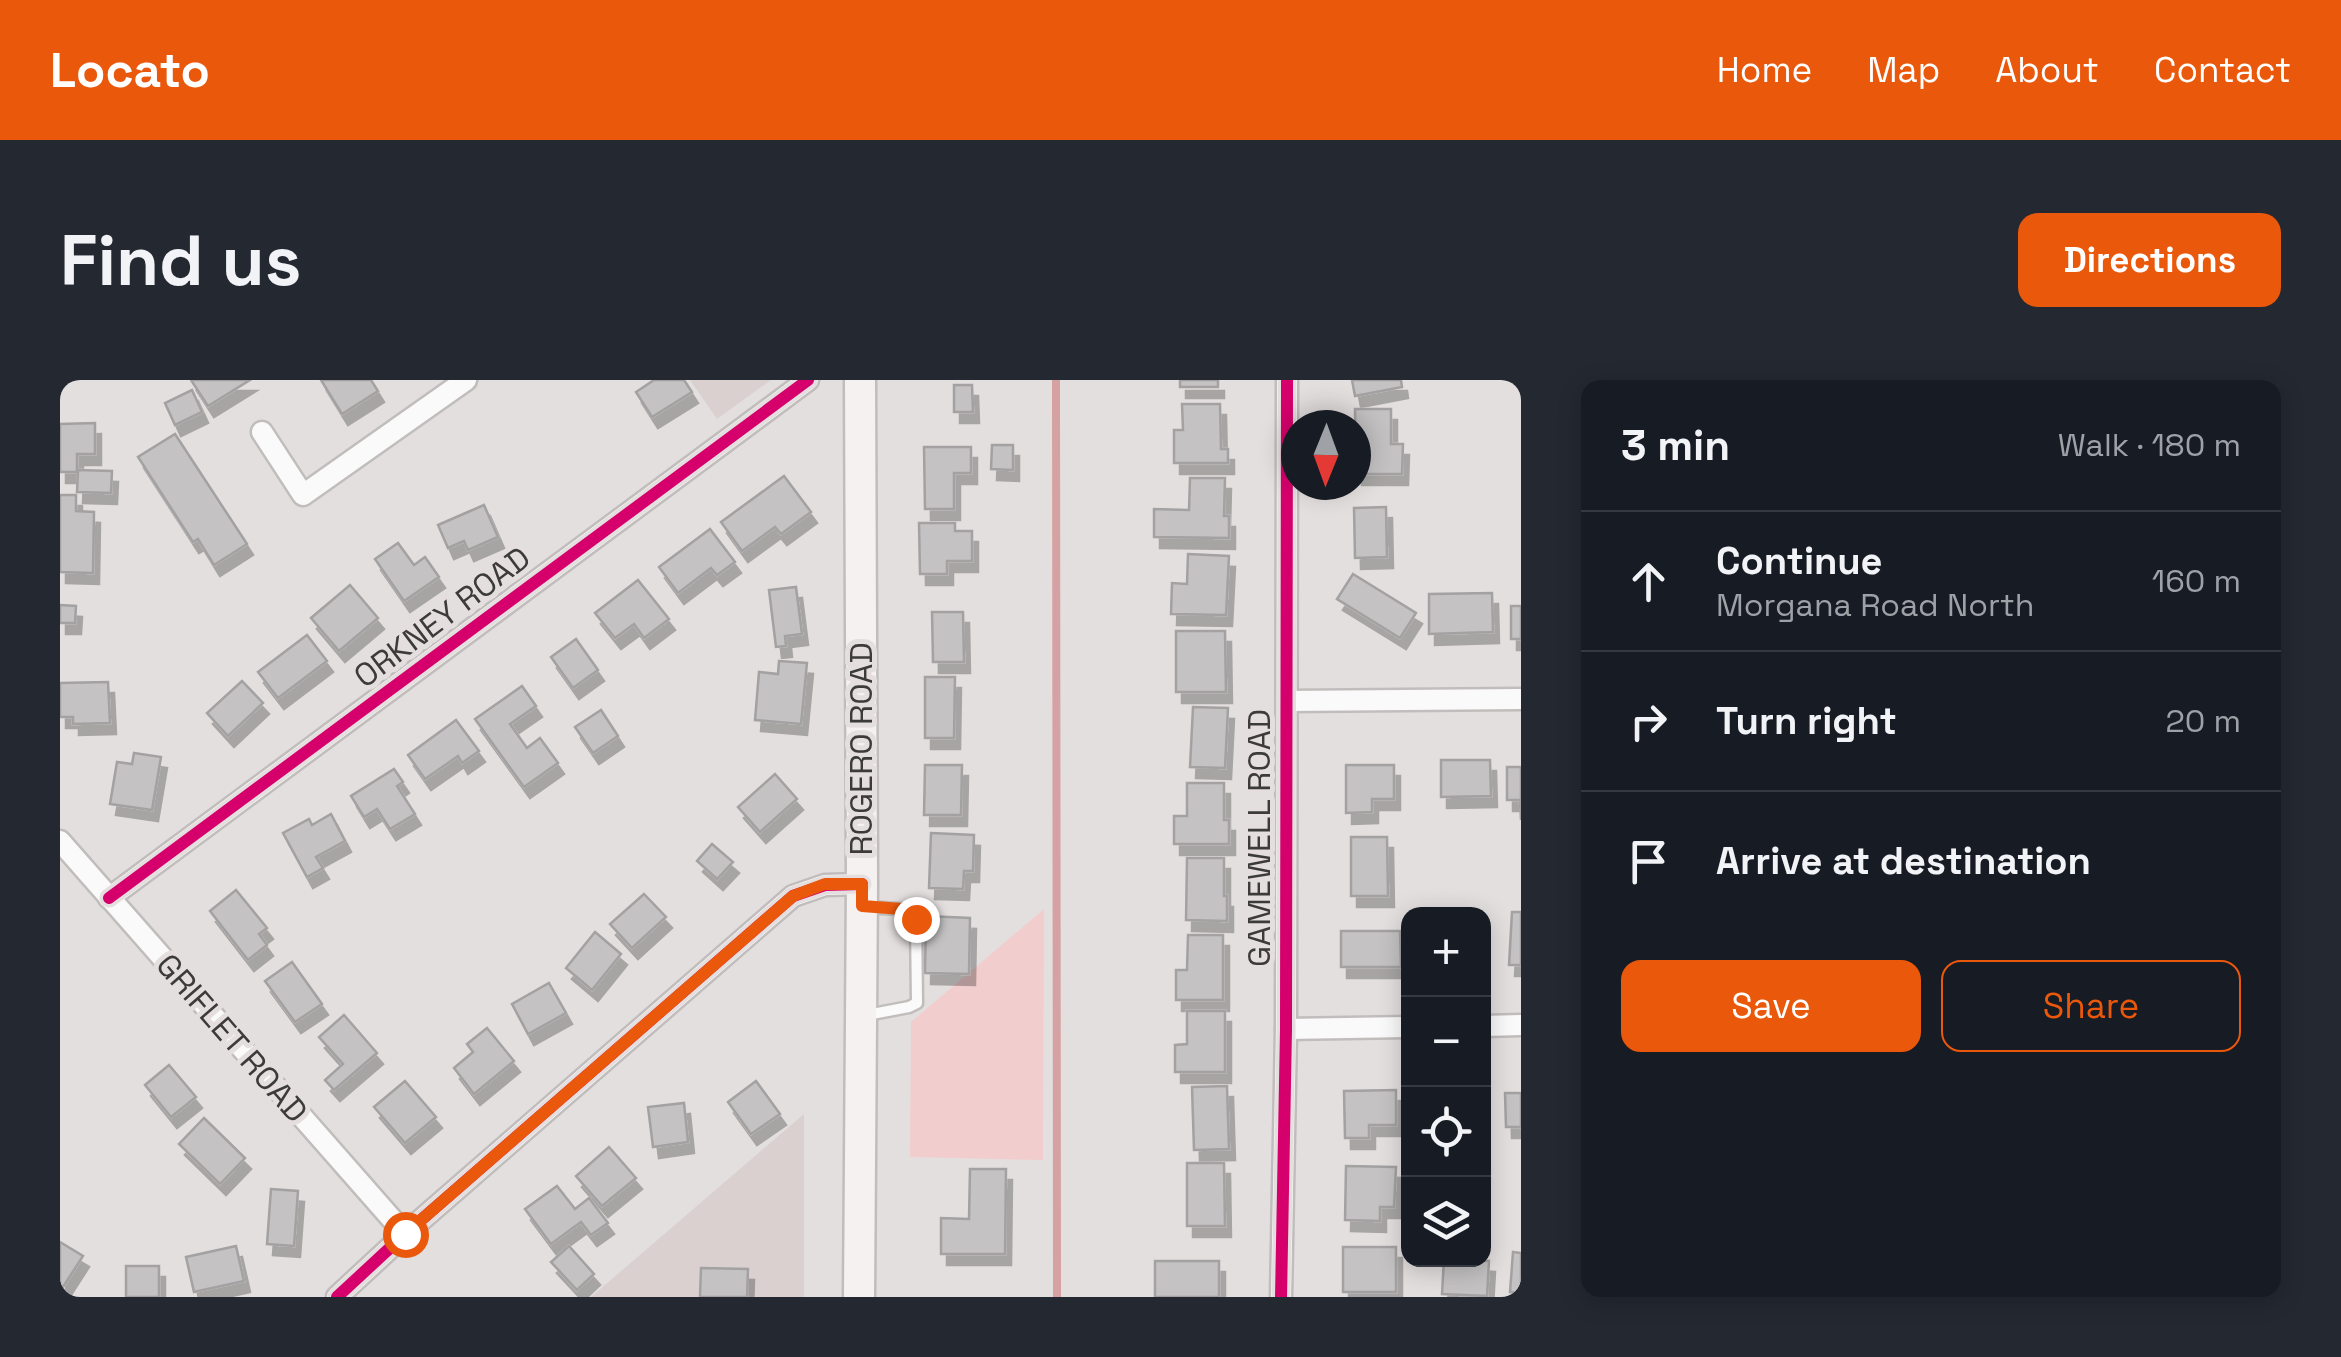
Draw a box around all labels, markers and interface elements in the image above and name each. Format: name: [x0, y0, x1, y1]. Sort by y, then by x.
text: Locato: [50, 40, 210, 101]
text: Home: [1717, 48, 1812, 92]
text: Map: [1867, 48, 1940, 92]
text: About: [1995, 48, 2099, 92]
text: Contact: [2154, 48, 2291, 92]
button: Directions: [2018, 213, 2281, 307]
text: Find us: [60, 216, 301, 305]
north arrow: [1281, 410, 1371, 500]
text: 3 min: [1621, 419, 1730, 472]
text: Walk · 180 m: [2058, 425, 2241, 465]
text: Continue: [1716, 537, 1882, 585]
street label: ORKNEY ROAD: [346, 538, 538, 696]
icon: ahead: [1621, 554, 1676, 609]
text: 160 m: [2152, 561, 2241, 601]
text: Morgana Road North: [1716, 585, 2034, 625]
street label: ROGERO ROAD: [841, 642, 881, 856]
icon: right: [1621, 694, 1676, 749]
text: Turn right: [1716, 697, 1897, 745]
text: 20 m: [2165, 701, 2241, 741]
street label: GAMEWELL ROAD: [1239, 709, 1279, 967]
icon: arrive: [1621, 834, 1676, 889]
text: Arrive at destination: [1716, 837, 2091, 885]
route end: [894, 897, 940, 943]
map controls: [1401, 907, 1491, 1267]
button: +: [1401, 907, 1491, 997]
street label: GRIFLET ROAD: [148, 945, 316, 1131]
button: Save: [1621, 960, 1921, 1052]
button: Share: [1941, 960, 2241, 1052]
button: −: [1401, 997, 1491, 1087]
button: locate: [1401, 1087, 1491, 1177]
button: layers: [1401, 1177, 1491, 1267]
route start: [383, 1212, 429, 1258]

